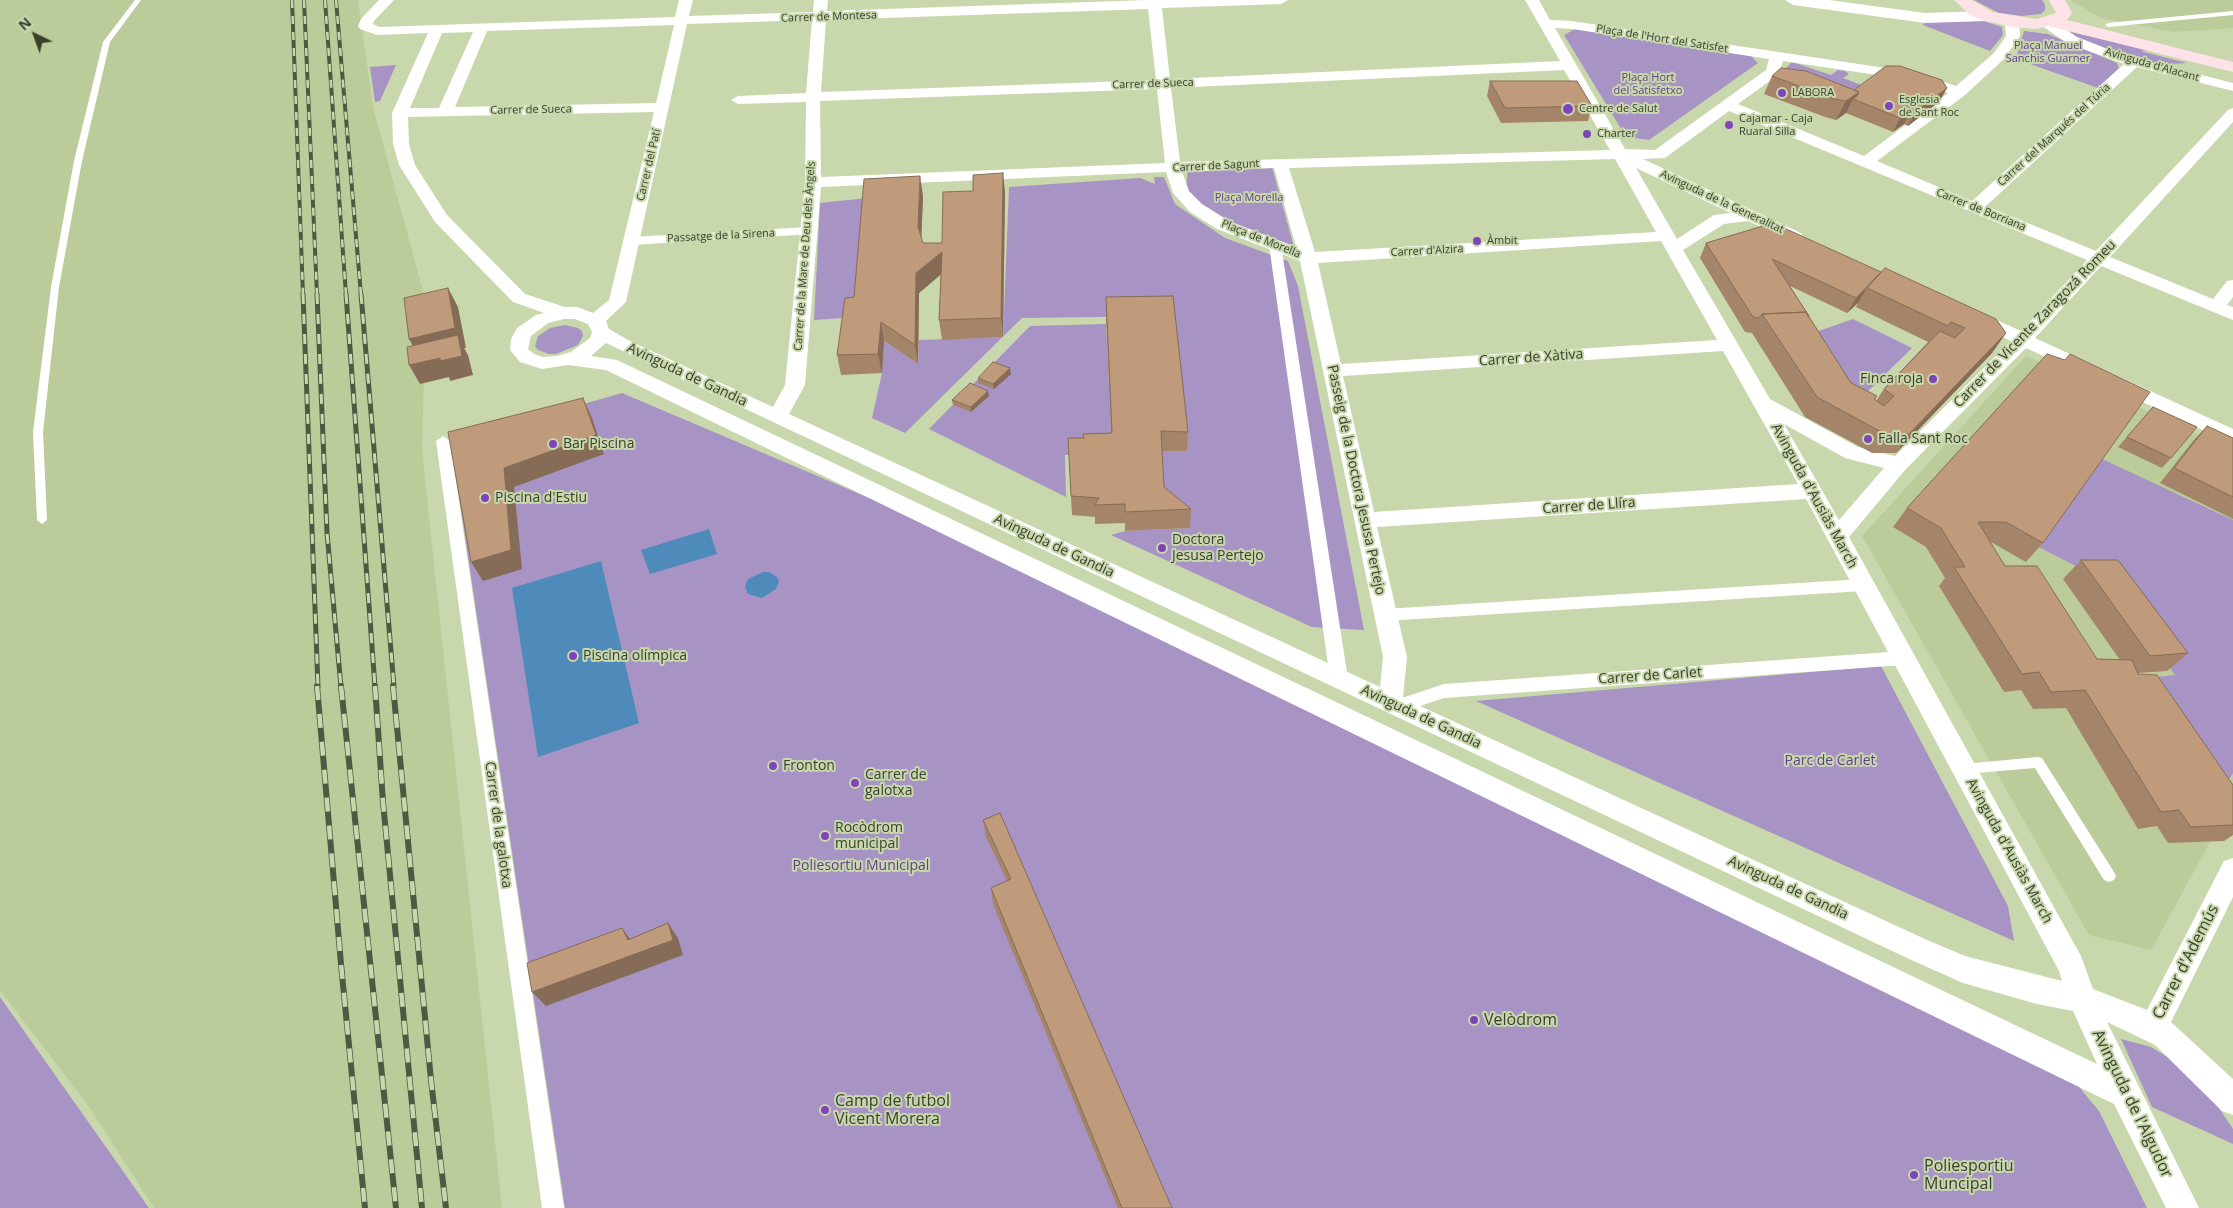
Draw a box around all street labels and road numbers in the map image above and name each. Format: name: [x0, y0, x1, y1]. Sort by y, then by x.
street label: Carrer de Montesa: [781, 9, 877, 25]
street label: Plaça de l'Hort del Satisfet: [1595, 22, 1729, 56]
street label: Avinguda d'Alacant: [2103, 45, 2201, 85]
street label: Carrer de Sueca: [1112, 76, 1194, 92]
street label: Carrer del Marqués del Túria: [1995, 81, 2113, 189]
street label: Carrer de Sueca: [490, 103, 572, 117]
street label: Carrer del Patí: [634, 128, 664, 202]
street label: Carrer de Sagunt: [1172, 157, 1260, 175]
street label: Carrer de la Mare de Deu dels Àngels: [792, 161, 818, 351]
street label: Avinguda de la Generalitat: [1658, 167, 1786, 237]
street label: Carrer de Borriana: [1934, 186, 2028, 234]
street label: Plaça de Morella: [1219, 217, 1303, 261]
street label: Passatge de la Sirena: [667, 227, 775, 245]
street label: Carrer de Vicente Zaragozá Romeu: [1950, 237, 2120, 411]
street label: Carrer d'Alzira: [1390, 242, 1464, 260]
street label: Avinguda de Gandia: [624, 340, 750, 410]
street label: Carrer de Xàtiva: [1478, 346, 1584, 370]
street label: Passeig de la Doctora Jesusa Pertejo: [1323, 363, 1389, 597]
street label: Avinguda d'Ausiàs March: [1767, 421, 1861, 571]
street label: Carrer de Llíra: [1542, 494, 1636, 518]
street label: Avinguda de Gandia: [991, 511, 1117, 581]
street label: Carrer de Carlet: [1598, 664, 1702, 688]
street label: Avinguda de Gandia: [1358, 682, 1484, 752]
street label: Carrer de la galotxa: [481, 761, 515, 889]
street label: Avinguda d'Ausiàs March: [1962, 776, 2056, 926]
street label: Avinguda de Gandia: [1725, 853, 1851, 923]
street label: Carrer d'Ademús: [2149, 901, 2223, 1023]
street label: Avinguda de l'Algudor: [2088, 1027, 2176, 1181]

